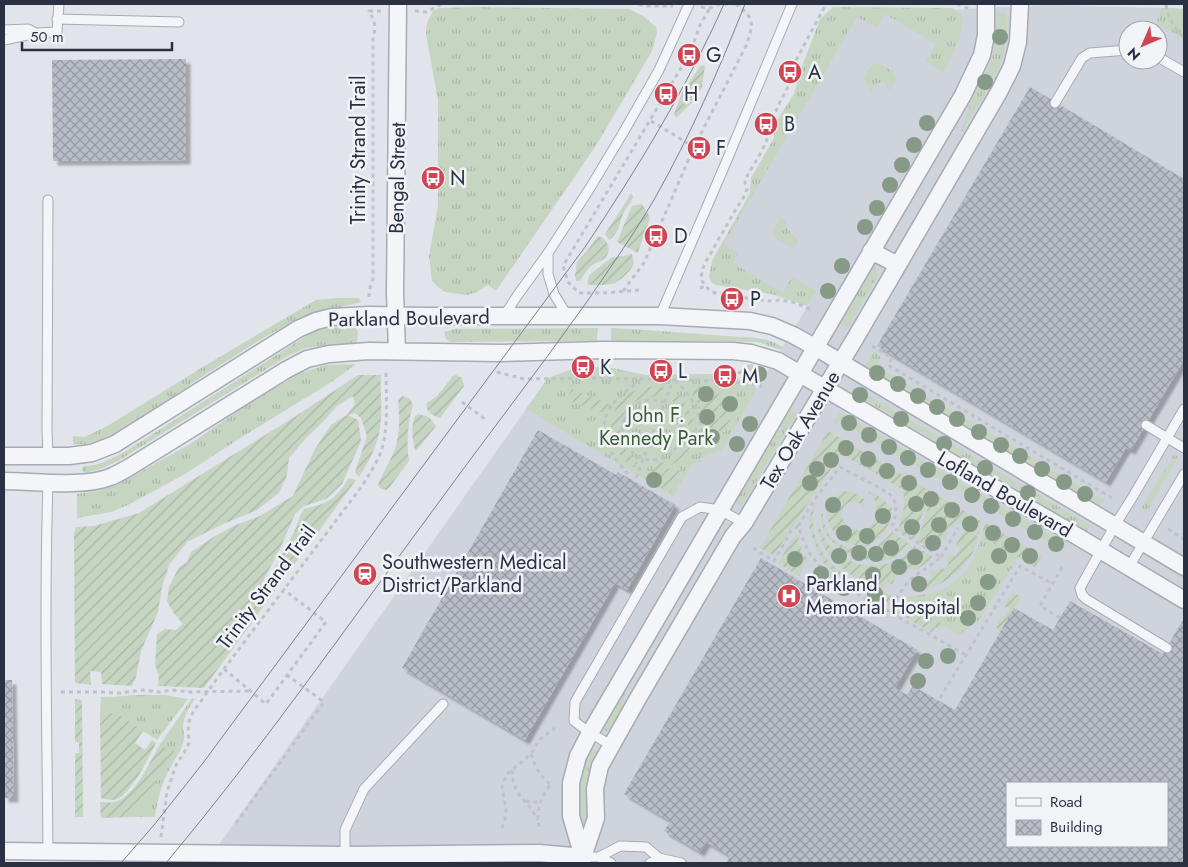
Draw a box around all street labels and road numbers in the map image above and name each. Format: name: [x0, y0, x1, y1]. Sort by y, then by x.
street label: Trinity Strand Trail: [344, 75, 373, 225]
street label: Bengal Street: [382, 122, 413, 234]
street label: Parkland Boulevard: [328, 303, 490, 334]
street label: Tex Oak Avenue: [753, 365, 847, 495]
street label: Lofland Boulevard: [932, 444, 1078, 545]
street label: Trinity Strand Trail: [210, 519, 323, 656]

